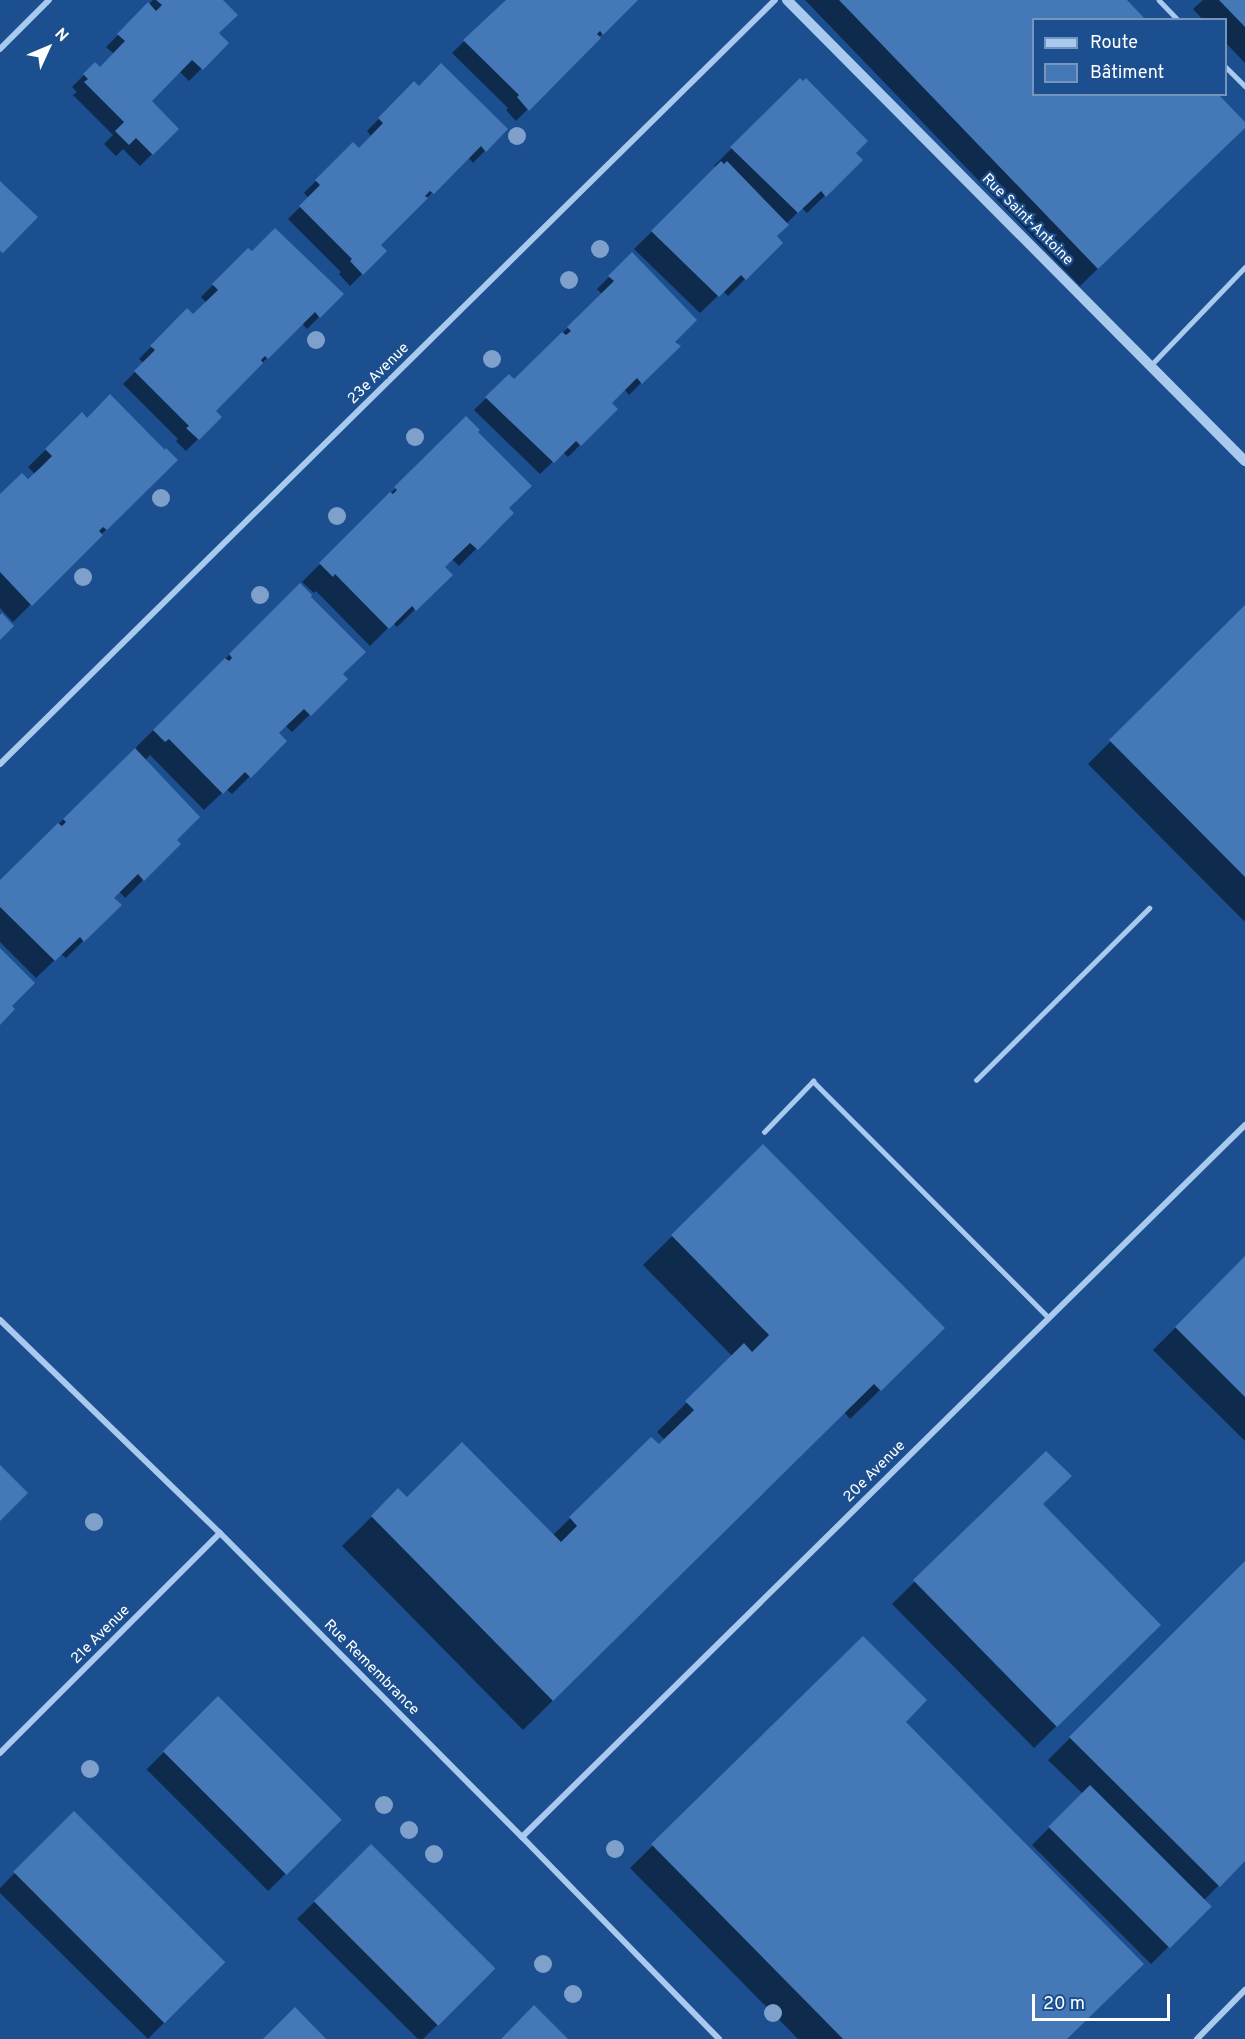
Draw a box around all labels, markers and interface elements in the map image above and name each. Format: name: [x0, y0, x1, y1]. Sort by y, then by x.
north arrow: [18, 18, 78, 78]
legend: [1032, 18, 1227, 96]
text: N: [50, 24, 72, 47]
text: Route: [1090, 32, 1138, 55]
text: Bâtiment: [1090, 62, 1164, 85]
street label: Rue Saint-Antoine: [977, 170, 1077, 270]
street label: 23e Avenue: [344, 339, 414, 409]
street label: 20e Avenue: [840, 1437, 910, 1507]
street label: 21e Avenue: [68, 1602, 134, 1668]
street label: Rue Remembrance: [319, 1616, 423, 1720]
scale bar: [1035, 1982, 1173, 2020]
text: 20 m: [1043, 1993, 1085, 2016]

